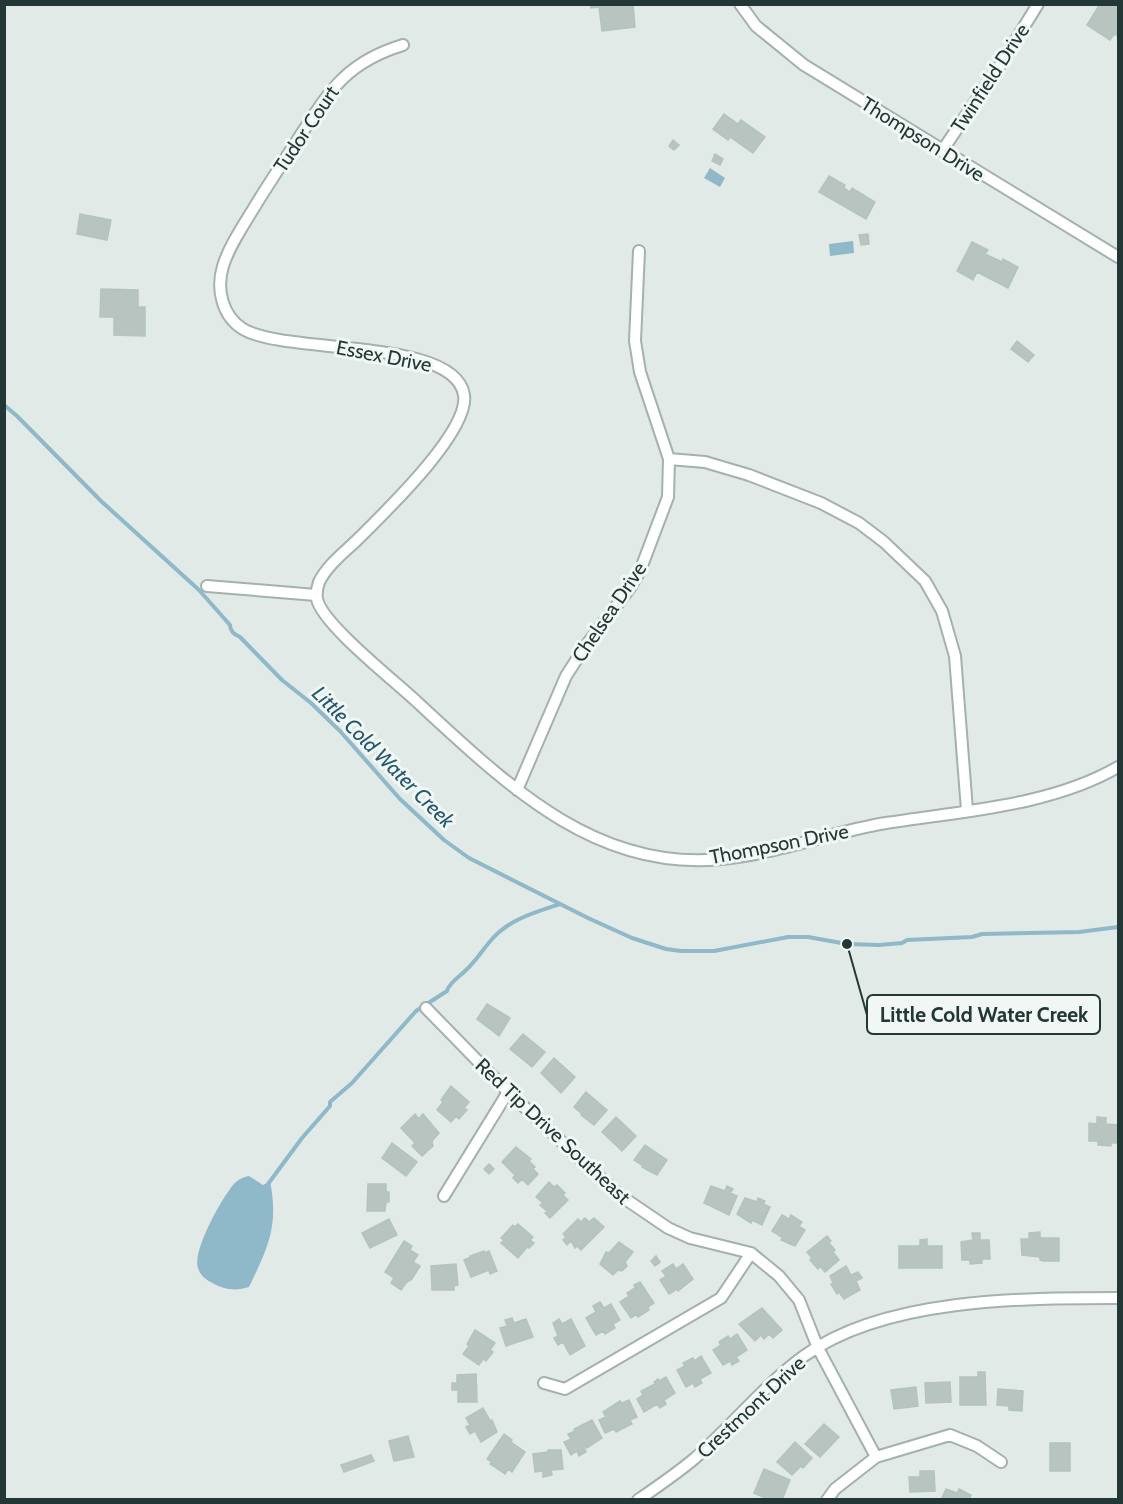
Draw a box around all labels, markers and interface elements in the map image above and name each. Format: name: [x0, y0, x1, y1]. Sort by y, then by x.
street label: Twinfield Drive: [946, 19, 1034, 137]
street label: Tudor Court: [268, 81, 344, 177]
street label: Thompson Drive: [857, 91, 989, 187]
street label: Essex Drive: [334, 335, 434, 377]
street label: Chelsea Drive: [567, 557, 651, 667]
water label: Little Cold Water Creek: [307, 681, 460, 833]
street label: Thompson Drive: [708, 819, 850, 869]
callout: Little Cold Water Creek: [867, 995, 1100, 1034]
text: Little Cold Water Creek: [880, 1002, 1089, 1027]
street label: Red Tip Drive Southeast: [471, 1053, 636, 1209]
street label: Crestmont Drive: [692, 1351, 810, 1463]

